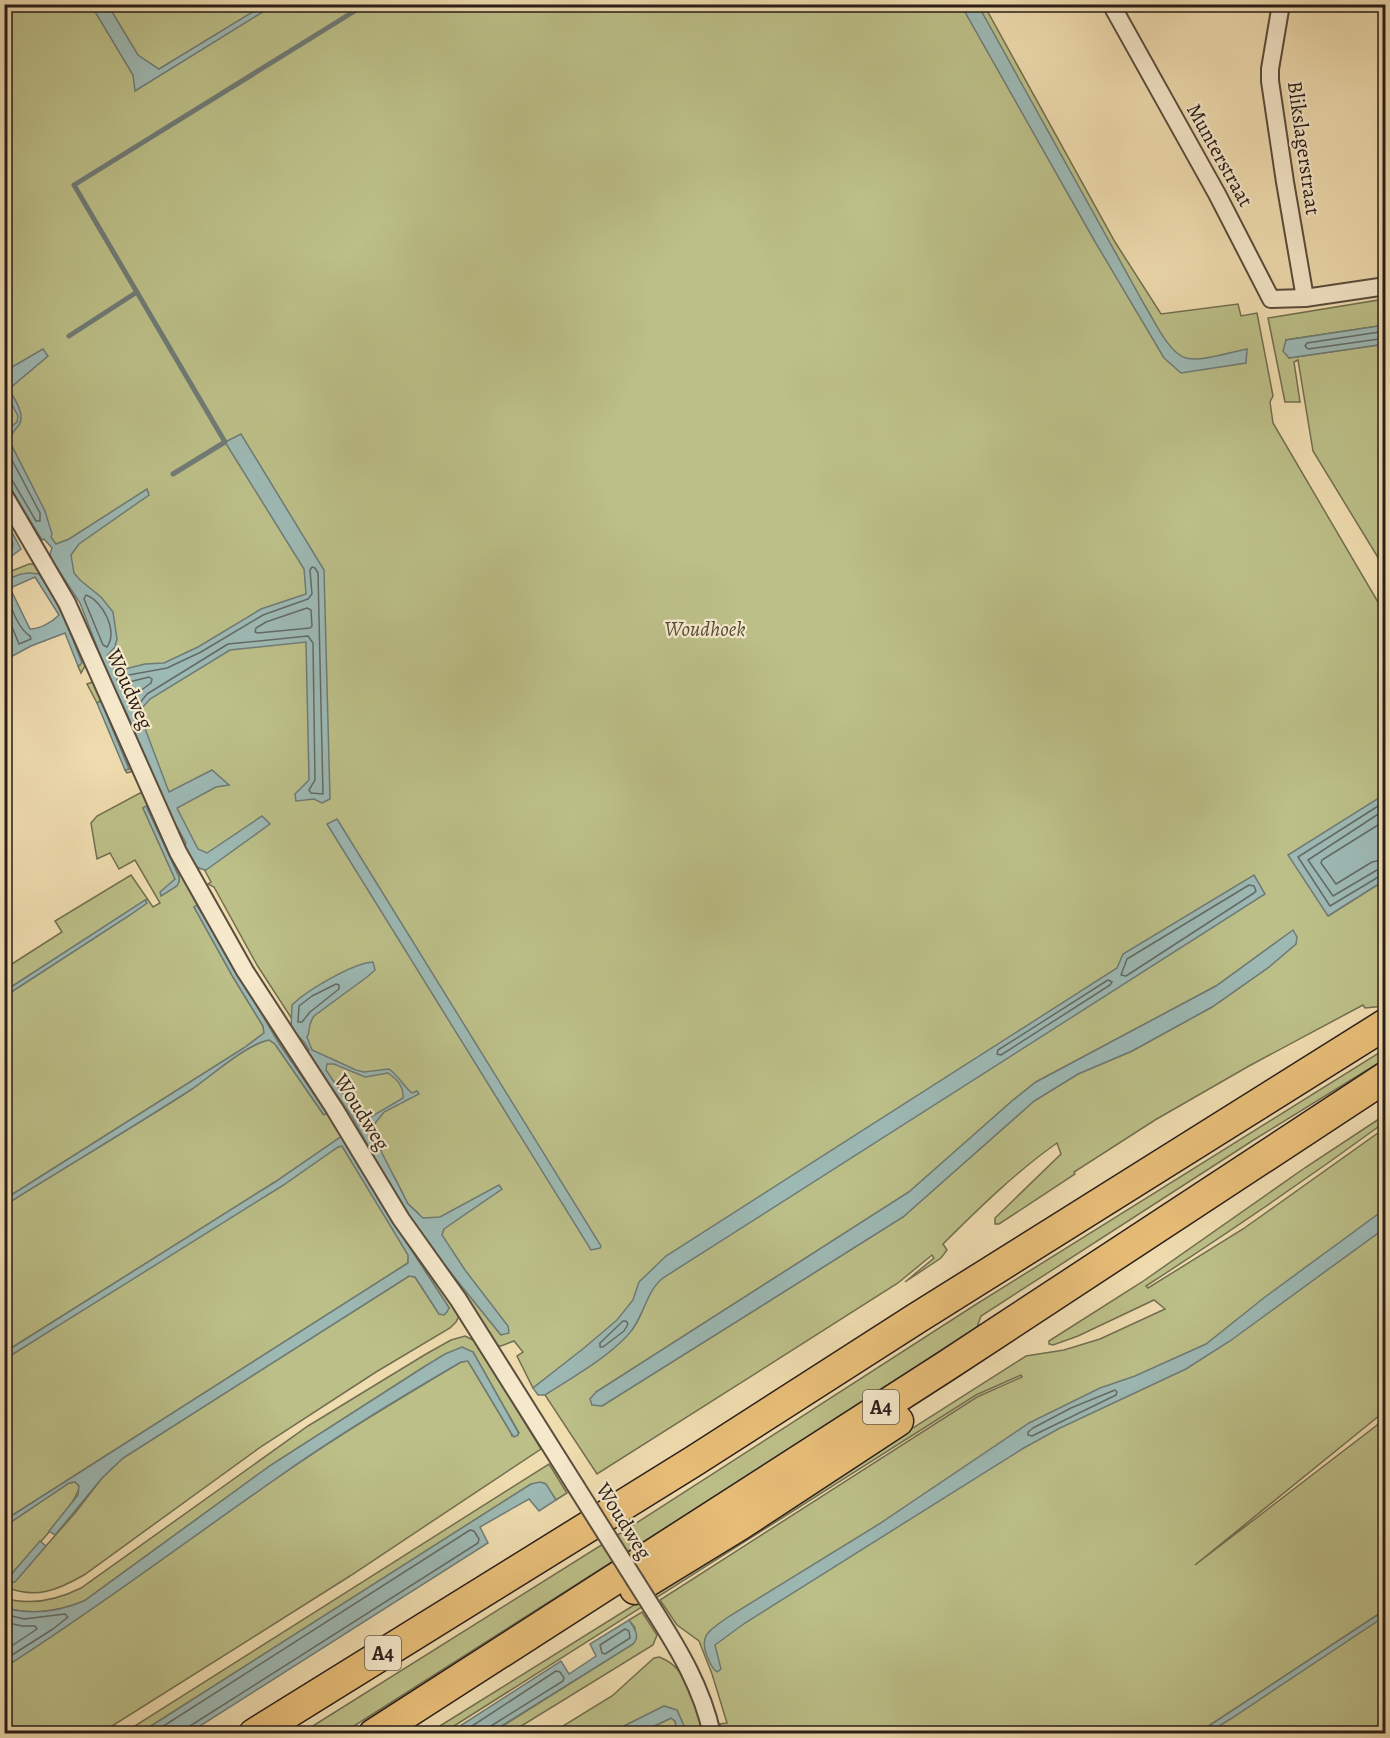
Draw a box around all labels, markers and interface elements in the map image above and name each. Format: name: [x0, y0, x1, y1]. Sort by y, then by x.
street label: Blikslagerstraat: [1281, 79, 1327, 217]
street label: Munterstraat: [1180, 98, 1260, 212]
park label: Woudhoek: [664, 615, 746, 643]
street label: Woudweg: [99, 643, 160, 734]
street label: Woudweg: [327, 1068, 397, 1156]
road number: A4: [863, 1390, 899, 1424]
street label: Woudweg: [589, 1477, 659, 1565]
road number: A4: [365, 1636, 401, 1670]

